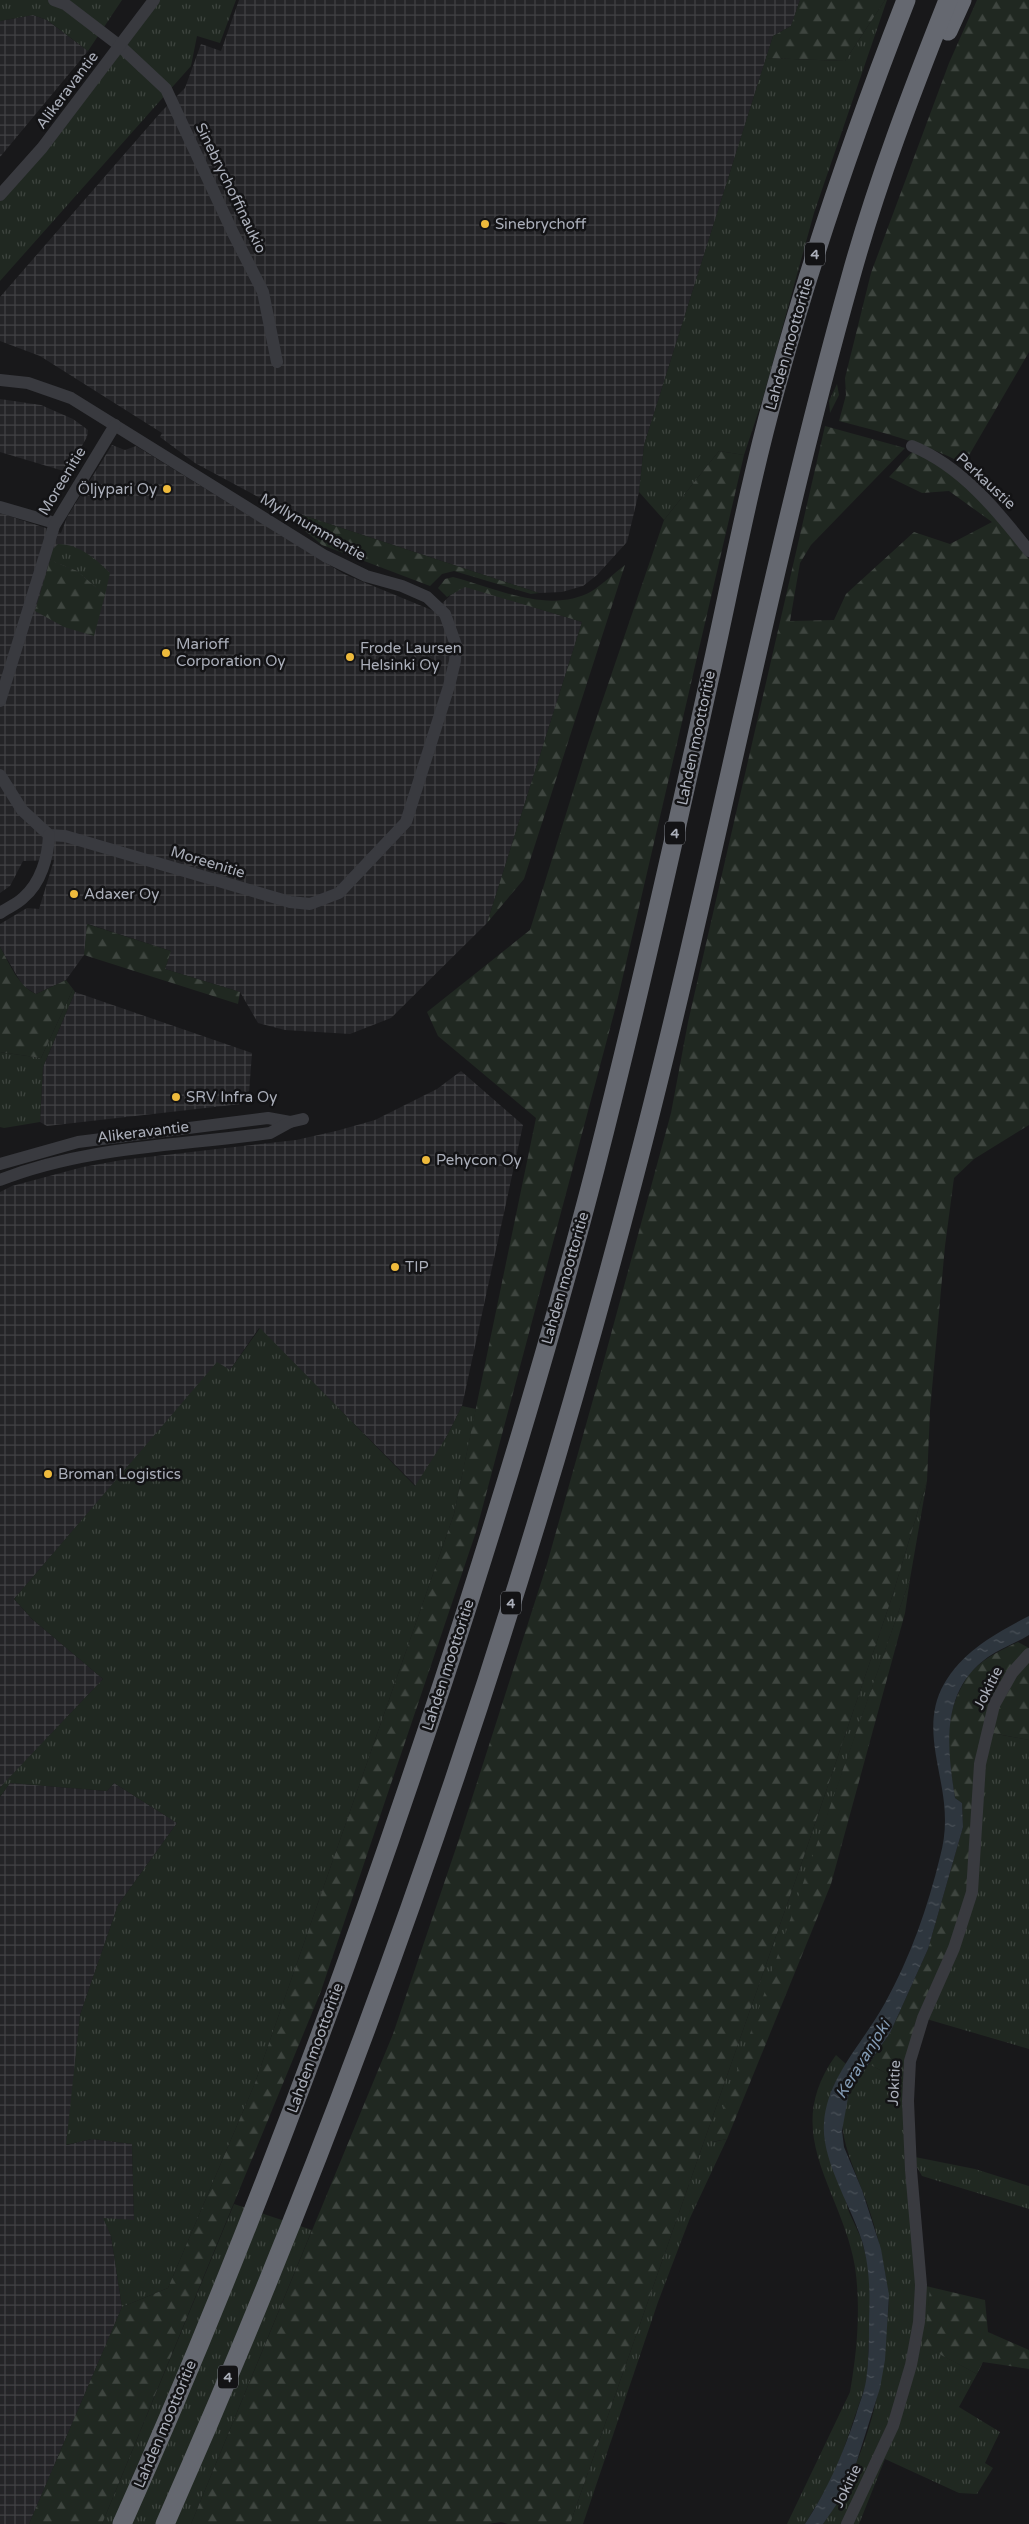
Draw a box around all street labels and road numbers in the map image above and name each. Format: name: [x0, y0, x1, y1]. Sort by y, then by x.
street label: Alikeravantie: [32, 48, 102, 132]
street label: Sinebrychoffinaukio: [192, 120, 270, 256]
road number: 4: [805, 242, 825, 266]
street label: Lahden moottoritie: [761, 276, 817, 412]
street label: Moreenitie: [35, 443, 89, 519]
street label: Perkaustie: [953, 449, 1019, 513]
street label: Myllynummentie: [257, 489, 369, 565]
street label: Lahden moottoritie: [673, 669, 719, 807]
road number: 4: [665, 821, 685, 844]
street label: Moreenitie: [169, 842, 247, 882]
street label: Alikeravantie: [96, 1117, 190, 1147]
street label: Lahden moottoritie: [537, 1210, 593, 1346]
road number: 4: [501, 1592, 521, 1615]
street label: Lahden moottoritie: [418, 1597, 478, 1733]
street label: Jokitie: [970, 1663, 1006, 1713]
street label: Lahden moottoritie: [283, 1981, 347, 2115]
street label: Jokitie: [884, 2060, 904, 2106]
street label: Lahden moottoritie: [130, 2357, 200, 2491]
road number: 4: [218, 2366, 238, 2388]
street label: Jokitie: [829, 2461, 865, 2511]

